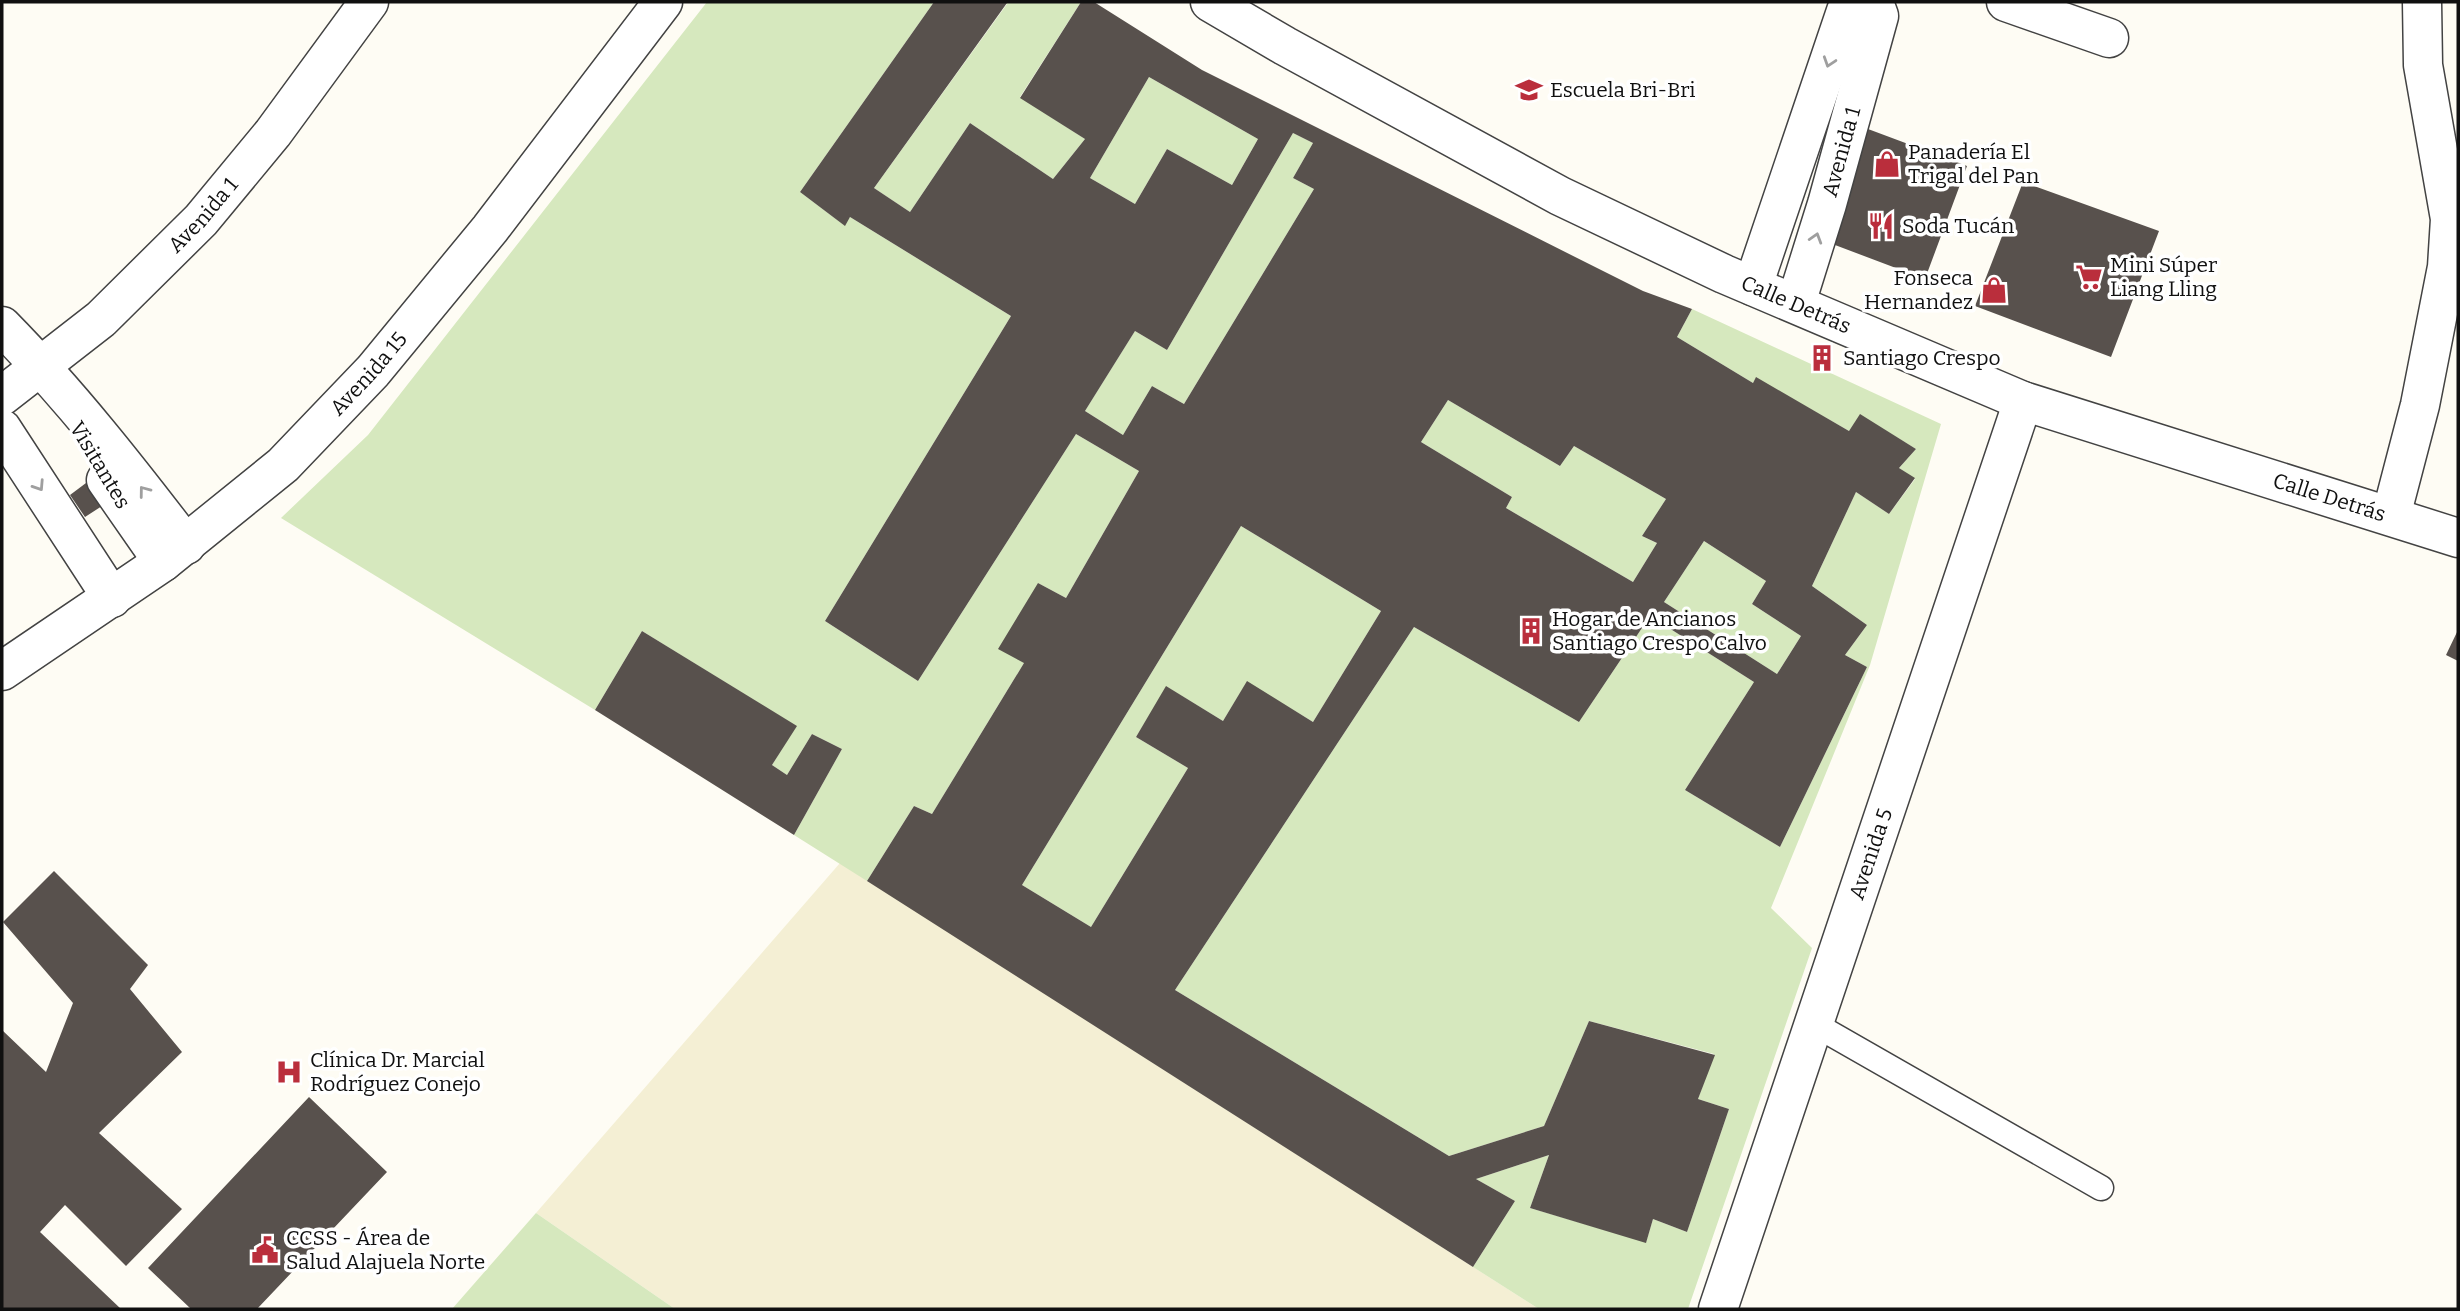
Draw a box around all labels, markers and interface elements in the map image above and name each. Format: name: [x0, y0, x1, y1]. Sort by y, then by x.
one-way arrow: [1823, 55, 1837, 68]
school or university icon: Escuela Bri-Bri: [1514, 75, 1544, 105]
place label: Escuela Bri-Bri: [1550, 77, 1695, 103]
street label: Avenida 1: [1817, 103, 1866, 200]
place label: Panadería El Trigal del Pan: [1908, 139, 2039, 189]
shop icon: Panadería El Trigal del Pan: [1872, 149, 1902, 179]
street label: Avenida 1: [163, 172, 244, 258]
restaurant icon: Soda Tucán: [1866, 211, 1896, 241]
place label: Soda Tucán: [1902, 213, 2014, 239]
one-way arrow: [1808, 232, 1823, 244]
place label: Mini Súper Liang Lling: [2110, 252, 2217, 302]
supermarket icon: Mini Súper Liang Lling: [2074, 262, 2104, 292]
place label: Fonseca Hernandez: [1864, 265, 1974, 315]
street label: Calle Detrás: [1737, 270, 1855, 339]
shop icon: Fonseca Hernandez: [1979, 275, 2009, 305]
street label: Avenida 15: [325, 327, 413, 421]
building icon: Santiago Crespo: [1807, 343, 1837, 373]
place label: Santiago Crespo: [1843, 345, 2001, 371]
street label: Visitantes: [64, 417, 136, 513]
street label: Calle Detrás: [2270, 468, 2389, 527]
one-way arrow: [31, 478, 43, 491]
one-way arrow: [140, 486, 153, 498]
place label: Hogar de Ancianos Santiago Crespo Calvo: [1552, 606, 1767, 656]
building icon: Hogar de Ancianos Santiago Crespo Calvo: [1516, 616, 1546, 646]
street label: Avenida 5: [1843, 805, 1898, 903]
place label: Clínica Dr. Marcial Rodríguez Conejo: [310, 1047, 485, 1097]
hospital icon: Clínica Dr. Marcial Rodríguez Conejo: [274, 1057, 304, 1087]
place label: CCSS - Área de Salud Alajuela Norte: [286, 1225, 485, 1275]
public building icon: CCSS - Área de Salud Alajuela Norte: [250, 1235, 280, 1265]

